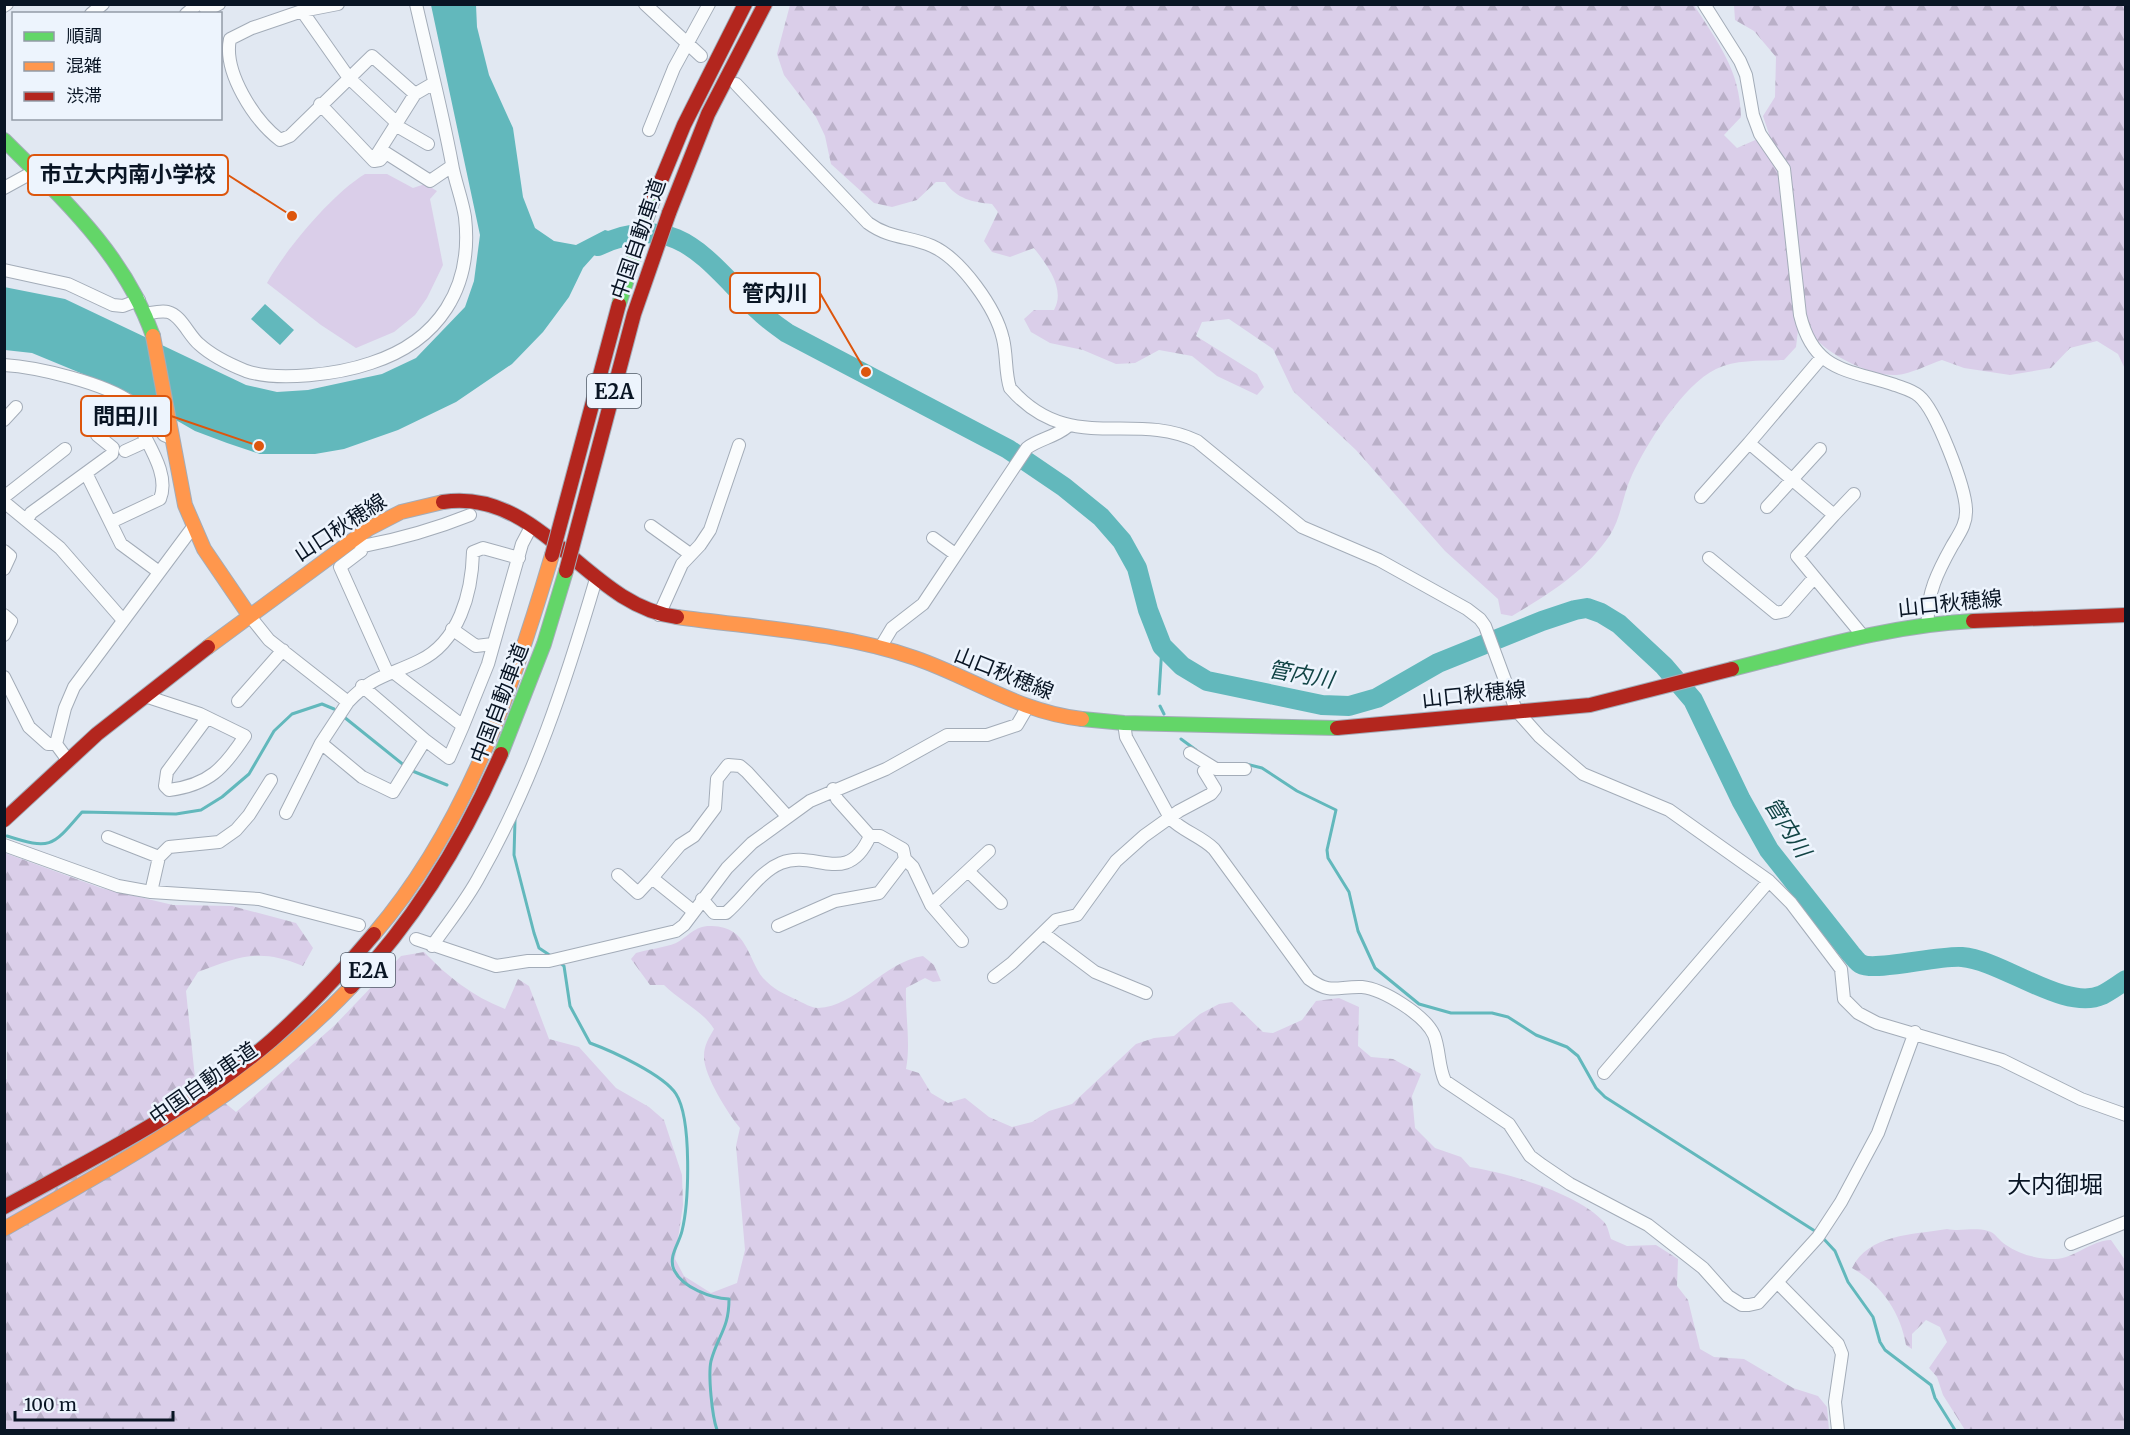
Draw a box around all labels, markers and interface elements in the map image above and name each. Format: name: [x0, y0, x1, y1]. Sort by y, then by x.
legend: [12, 12, 222, 120]
text: 順調: [66, 24, 102, 47]
text: 混雑: [66, 54, 102, 77]
text: 渋滞: [66, 84, 102, 107]
callout: 市立大内南小学校: [28, 155, 228, 195]
text: 市立大内南小学校: [40, 160, 216, 188]
street label: 中国自動車道: [605, 175, 671, 303]
callout: 管内川: [730, 273, 820, 313]
text: 管内川: [742, 279, 808, 307]
road number: E2A: [587, 374, 641, 408]
callout: 問田川: [81, 396, 171, 436]
text: 問田川: [93, 402, 159, 430]
street label: 山口秋穂線: [289, 487, 391, 567]
street label: 山口秋穂線: [1896, 584, 2004, 622]
street label: 中国自動車道: [464, 639, 534, 767]
street label: 山口秋穂線: [950, 641, 1058, 705]
water label: 管内川: [1266, 654, 1338, 694]
street label: 山口秋穂線: [1420, 675, 1528, 713]
water label: 管内川: [1759, 792, 1818, 864]
road number: E2A: [341, 953, 395, 987]
street label: 中国自動車道: [144, 1036, 262, 1130]
district label: 大内御堀: [2007, 1169, 2103, 1200]
scale bar: [15, 1384, 172, 1422]
text: 100 m: [24, 1393, 77, 1416]

